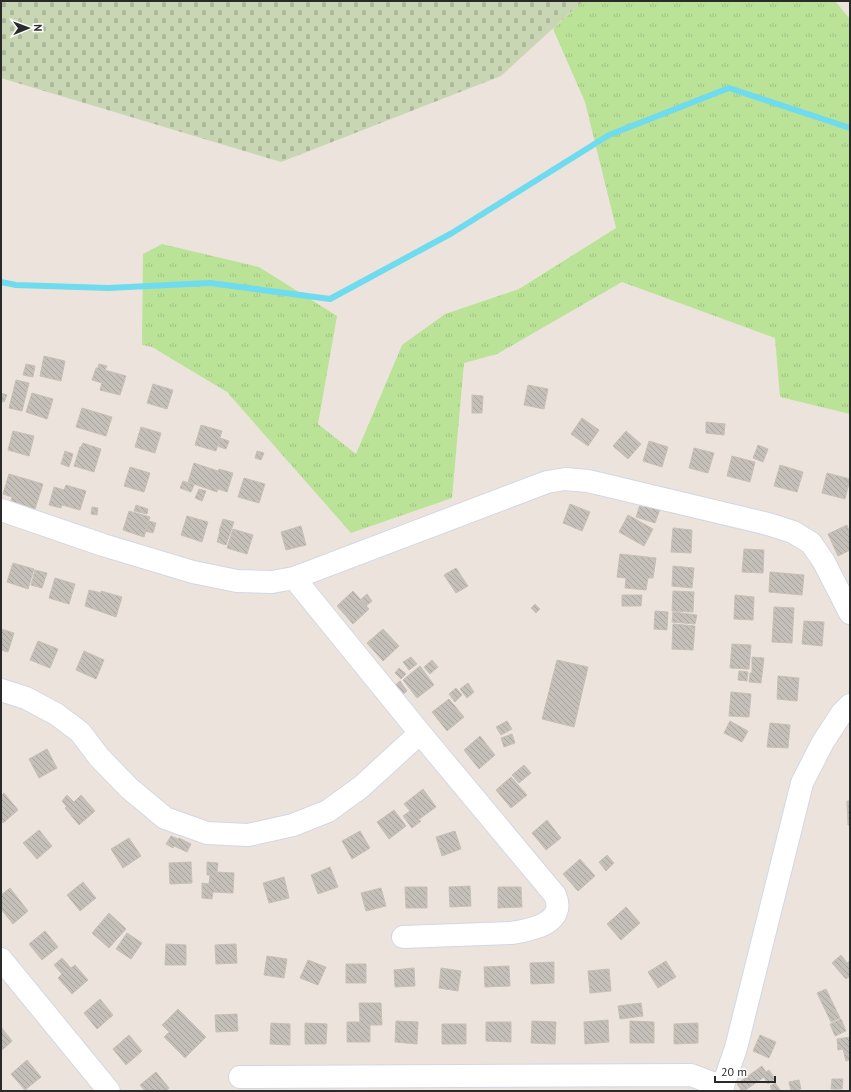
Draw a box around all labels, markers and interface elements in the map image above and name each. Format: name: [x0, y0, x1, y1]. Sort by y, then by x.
north arrow: [8, 8, 48, 48]
text: N: [31, 24, 45, 32]
scale bar: [715, 1058, 775, 1084]
text: 20 m: [721, 1064, 747, 1079]

